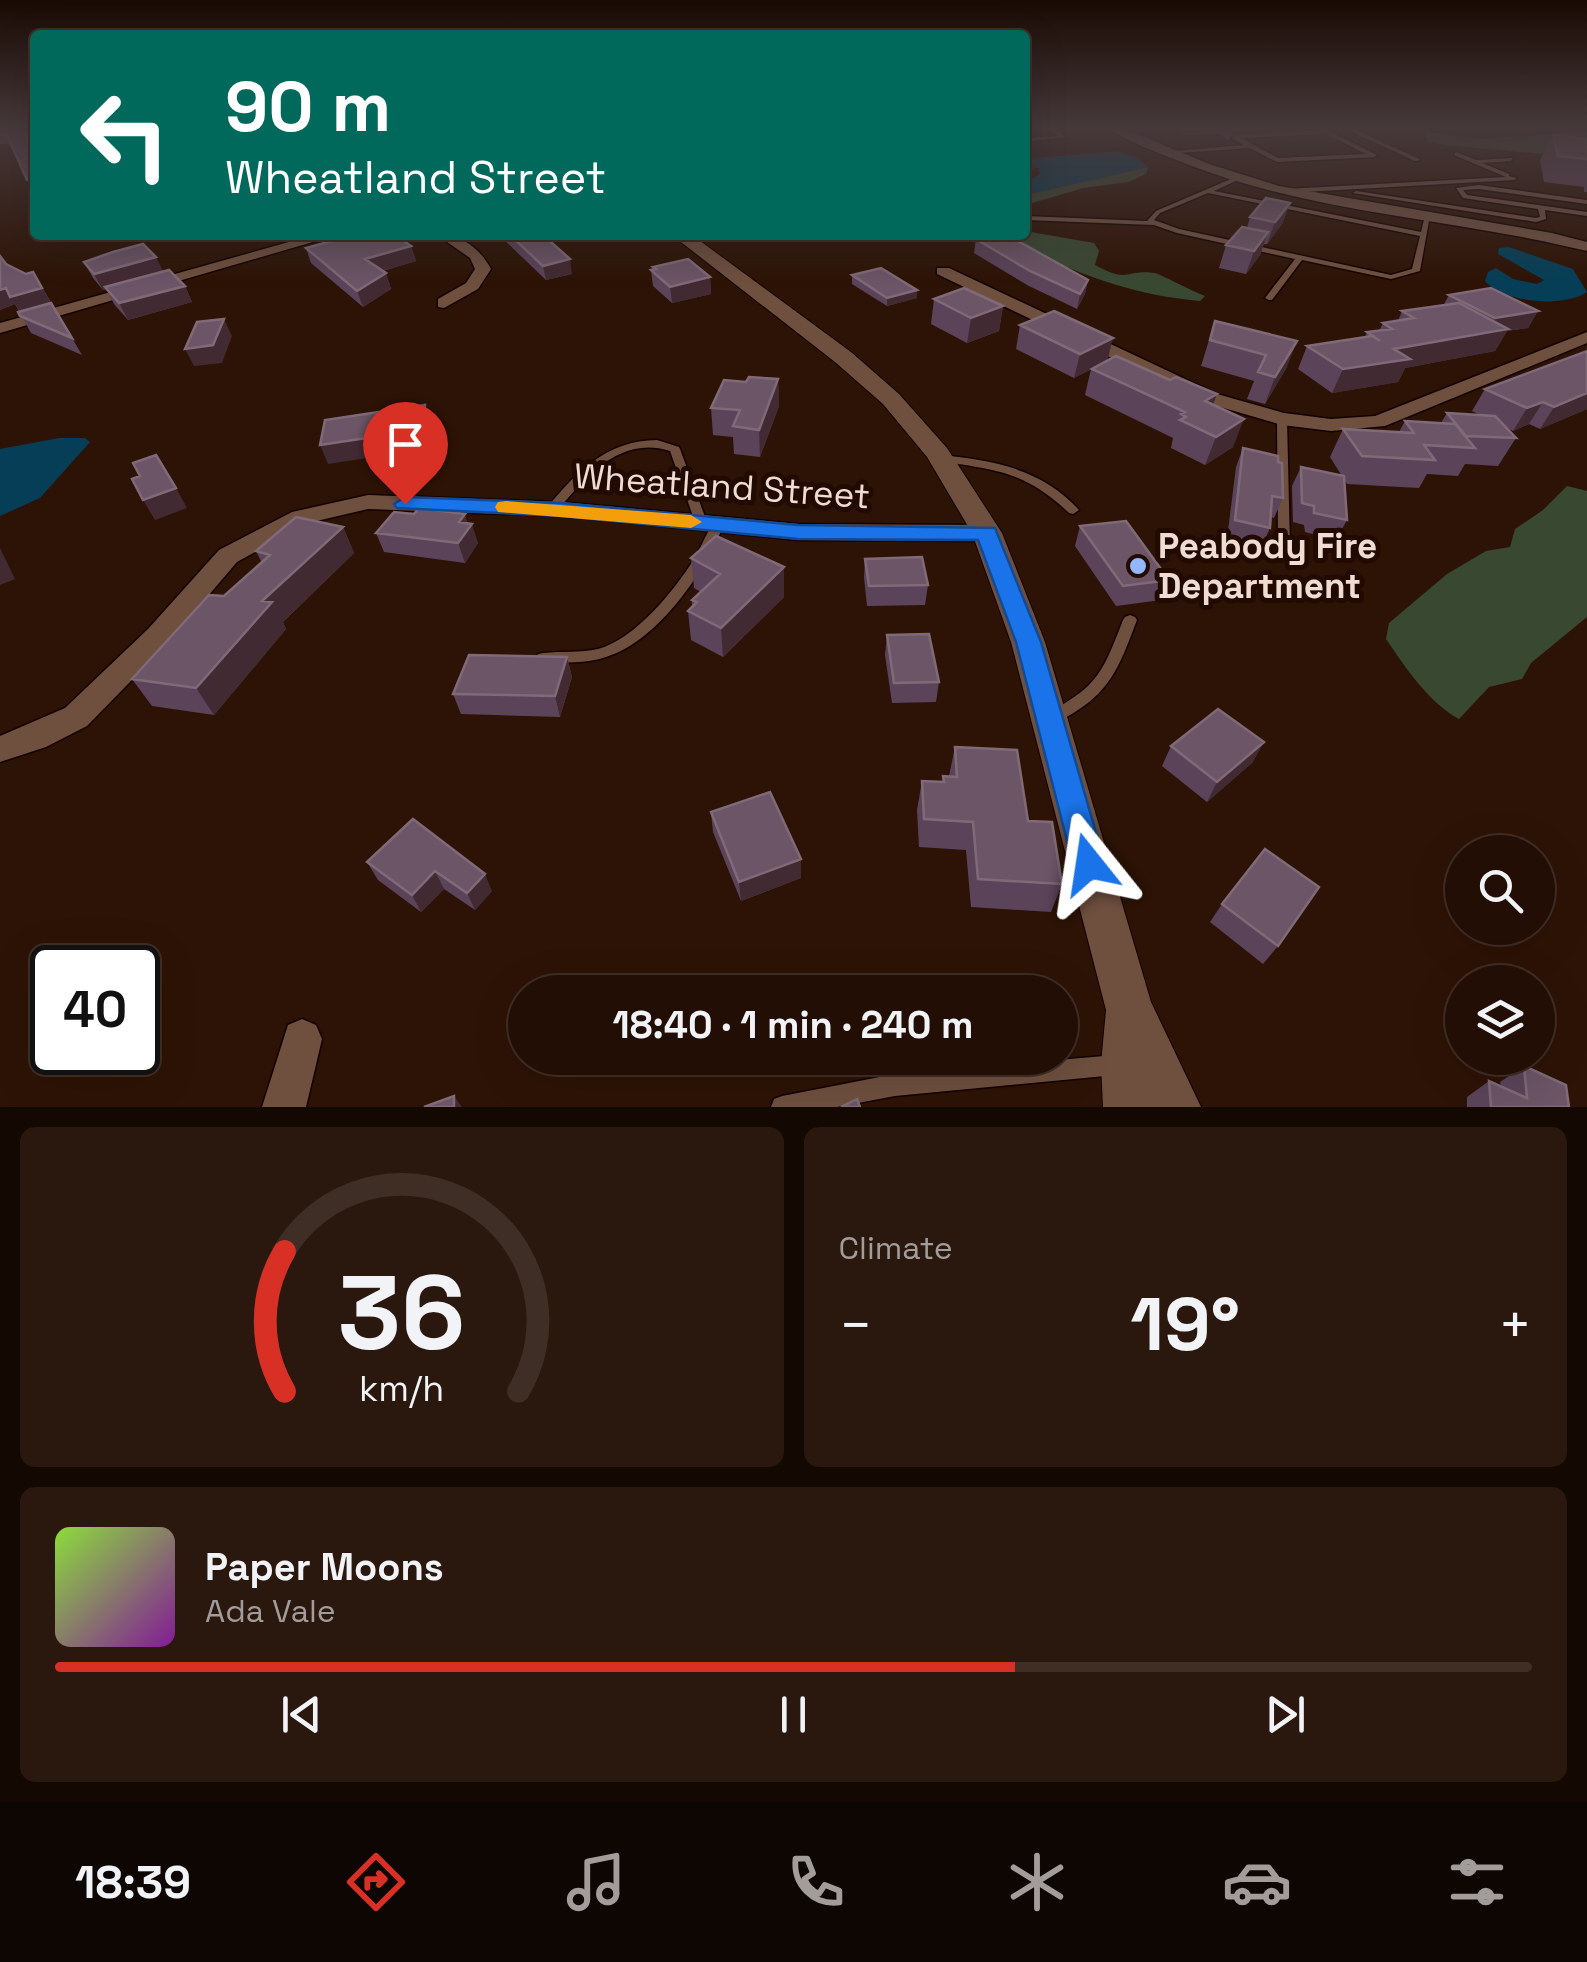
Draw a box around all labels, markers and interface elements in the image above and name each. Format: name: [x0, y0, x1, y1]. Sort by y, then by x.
text: 90 m: [225, 62, 391, 151]
icon: left: [60, 70, 190, 200]
text: Wheatland Street: [225, 149, 606, 206]
pin: [363, 402, 448, 505]
icon: arrive: [378, 417, 433, 472]
street label: Wheatland Street: [573, 454, 871, 518]
place label: Peabody Fire Department: [1158, 524, 1377, 608]
marker: Peabody Fire Department: [1127, 555, 1149, 577]
position arrow: [1037, 812, 1141, 916]
map controls: [1445, 835, 1555, 1075]
button: search: [1445, 835, 1555, 945]
speed limit sign: 40: [30, 945, 160, 1075]
button: layers: [1445, 965, 1555, 1075]
text: 18:40 · 1 min · 240 m: [613, 1001, 973, 1049]
text: Climate: [839, 1228, 953, 1268]
text: 36: [338, 1247, 466, 1379]
text: 19°: [1130, 1276, 1240, 1372]
text: −: [839, 1290, 873, 1360]
text: +: [1498, 1290, 1532, 1360]
text: km/h: [359, 1366, 444, 1411]
text: Paper Moons: [205, 1543, 444, 1591]
text: Ada Vale: [205, 1591, 336, 1631]
icon: previous: [274, 1687, 329, 1742]
icon: pause: [766, 1687, 821, 1742]
icon: next: [1258, 1687, 1313, 1742]
icon: directions: [341, 1847, 411, 1917]
icon: music: [561, 1847, 631, 1917]
icon: phone: [781, 1847, 851, 1917]
icon: climate: [1002, 1847, 1072, 1917]
icon: car: [1222, 1847, 1292, 1917]
icon: filters: [1442, 1847, 1512, 1917]
text: 18:39: [75, 1854, 191, 1911]

